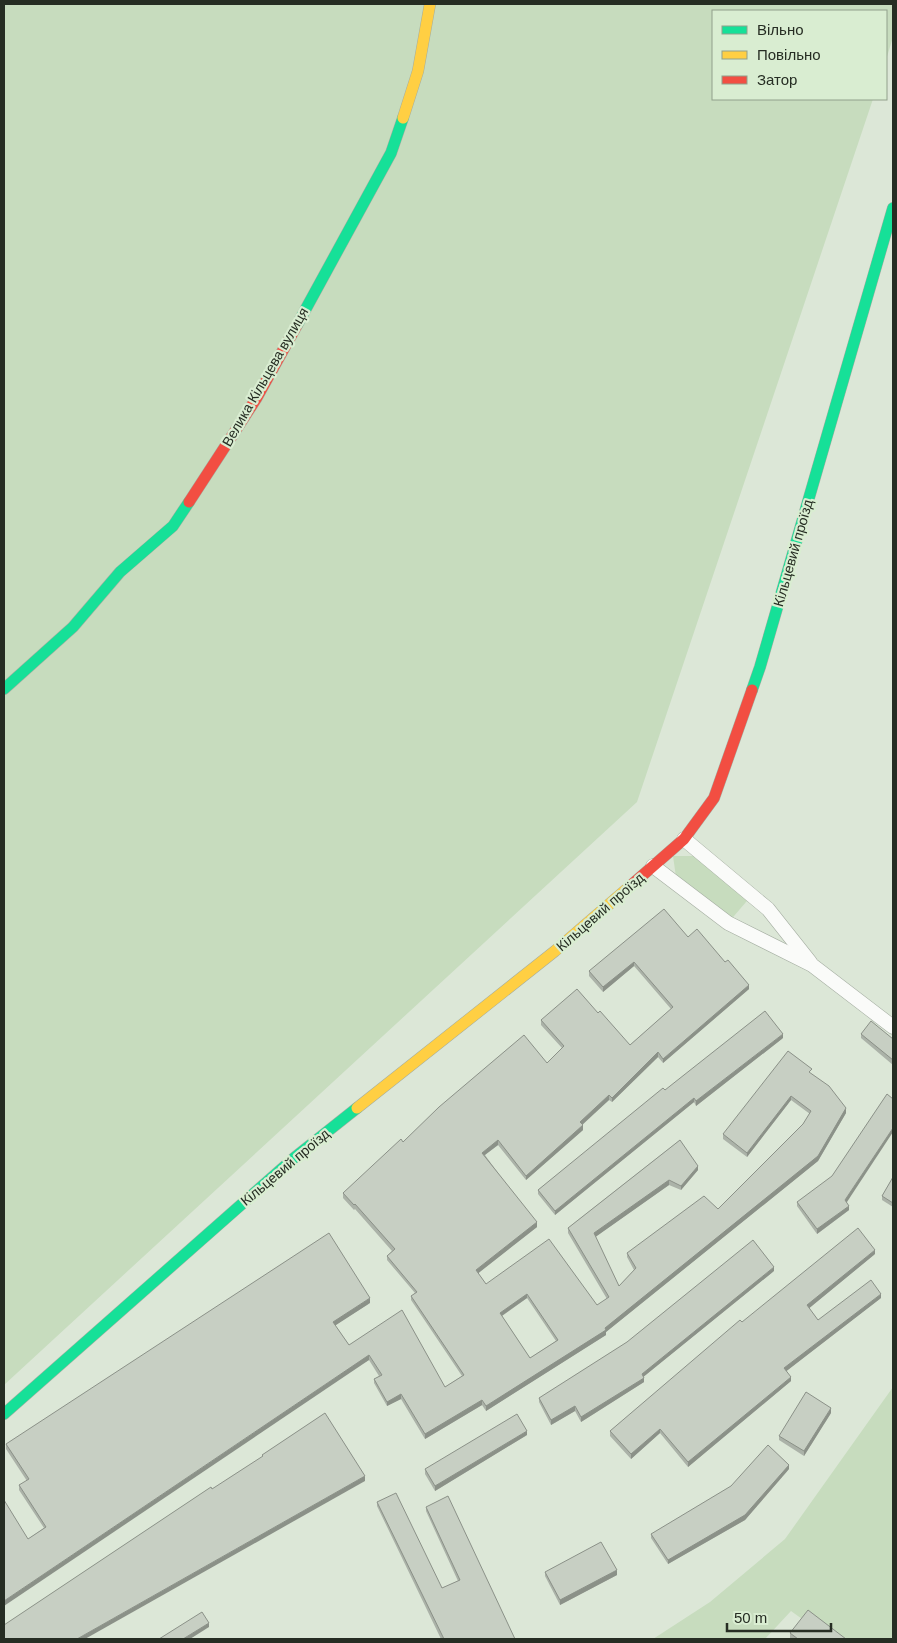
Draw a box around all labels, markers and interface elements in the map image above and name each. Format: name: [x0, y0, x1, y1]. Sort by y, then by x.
legend: [712, 10, 887, 100]
text: Вільно: [757, 21, 804, 38]
text: Повільно: [757, 46, 821, 63]
text: Затор: [757, 71, 797, 88]
street label: Велика Кільцева вулиця: [219, 305, 311, 449]
street label: Кільцевий проїзд: [770, 498, 816, 608]
street label: Кільцевий проїзд: [553, 870, 647, 954]
street label: Кільцевий проїзд: [237, 1125, 333, 1209]
scale bar: [727, 1600, 831, 1632]
text: 50 m: [734, 1609, 767, 1626]

